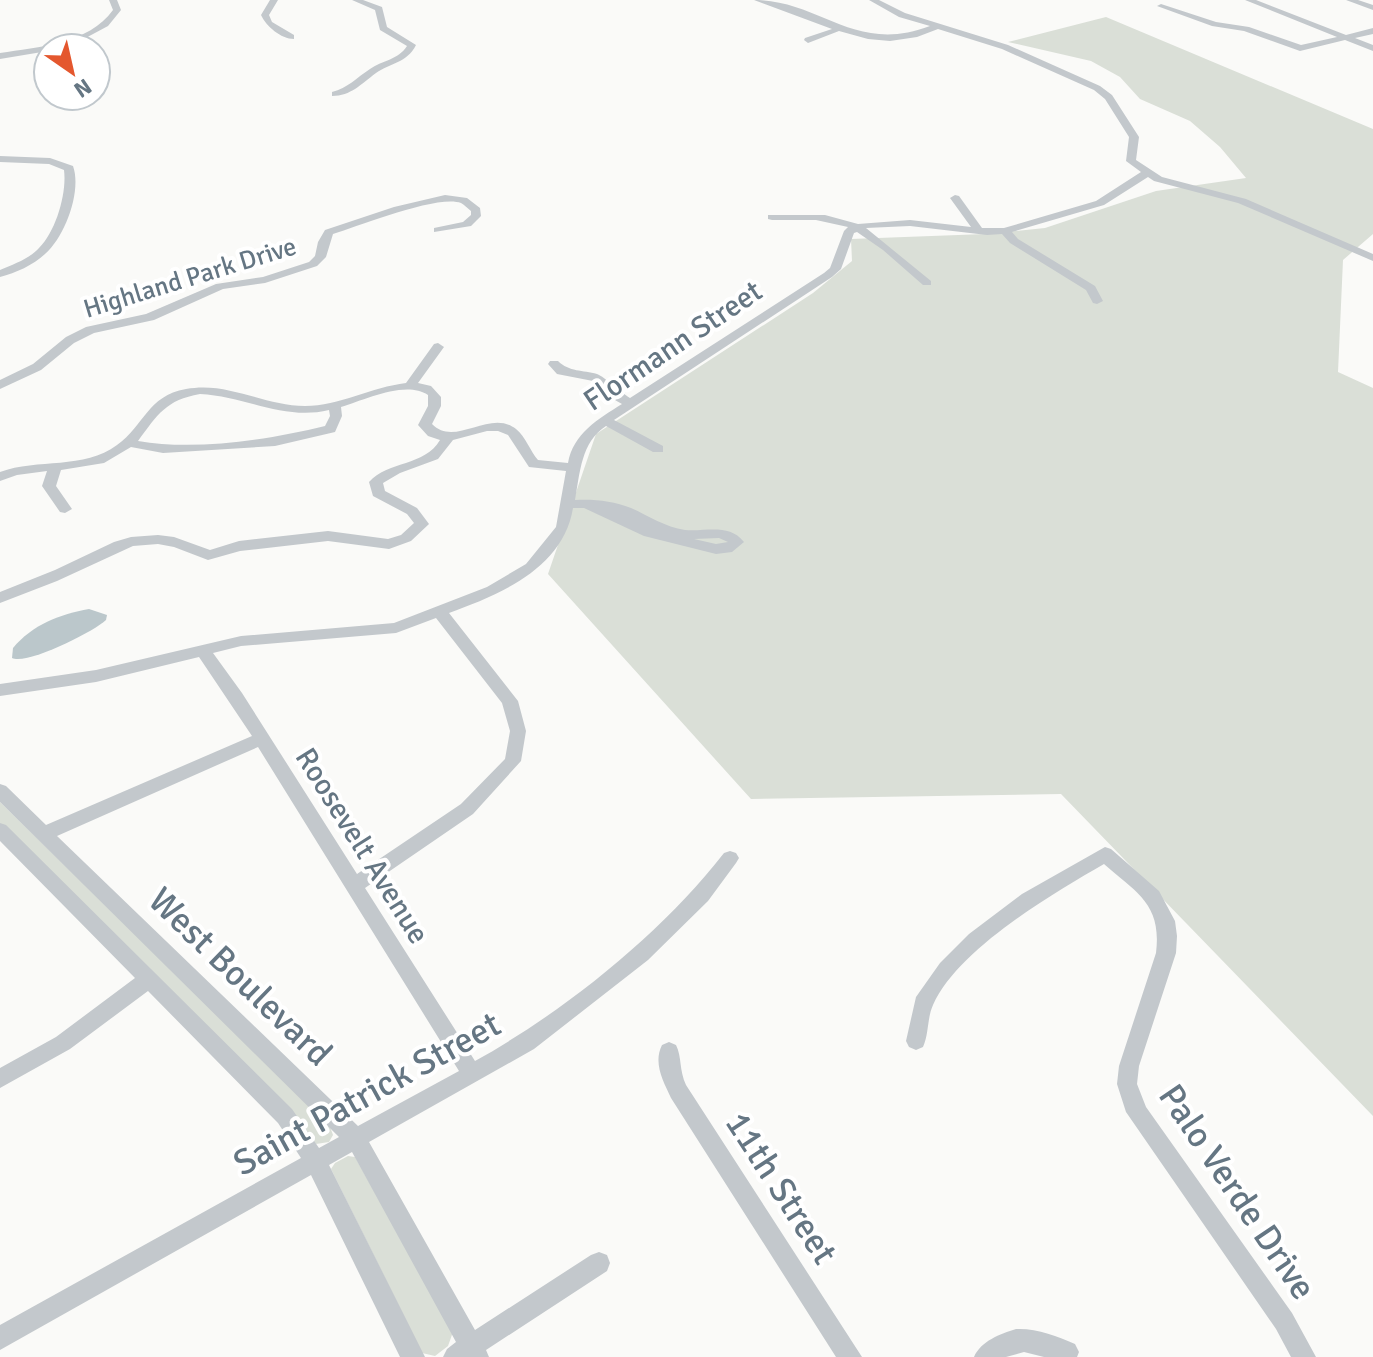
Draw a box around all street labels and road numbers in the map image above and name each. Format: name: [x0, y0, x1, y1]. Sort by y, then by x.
street label: Highland Park Drive: [80, 230, 300, 326]
street label: Flormann Street: [577, 273, 769, 419]
street label: Roosevelt Avenue: [287, 741, 437, 951]
street label: West Boulevard: [139, 878, 341, 1076]
street label: Saint Patrick Street: [225, 1002, 509, 1186]
street label: Palo Verde Drive: [1148, 1076, 1326, 1308]
street label: 11th Street: [715, 1103, 847, 1273]

